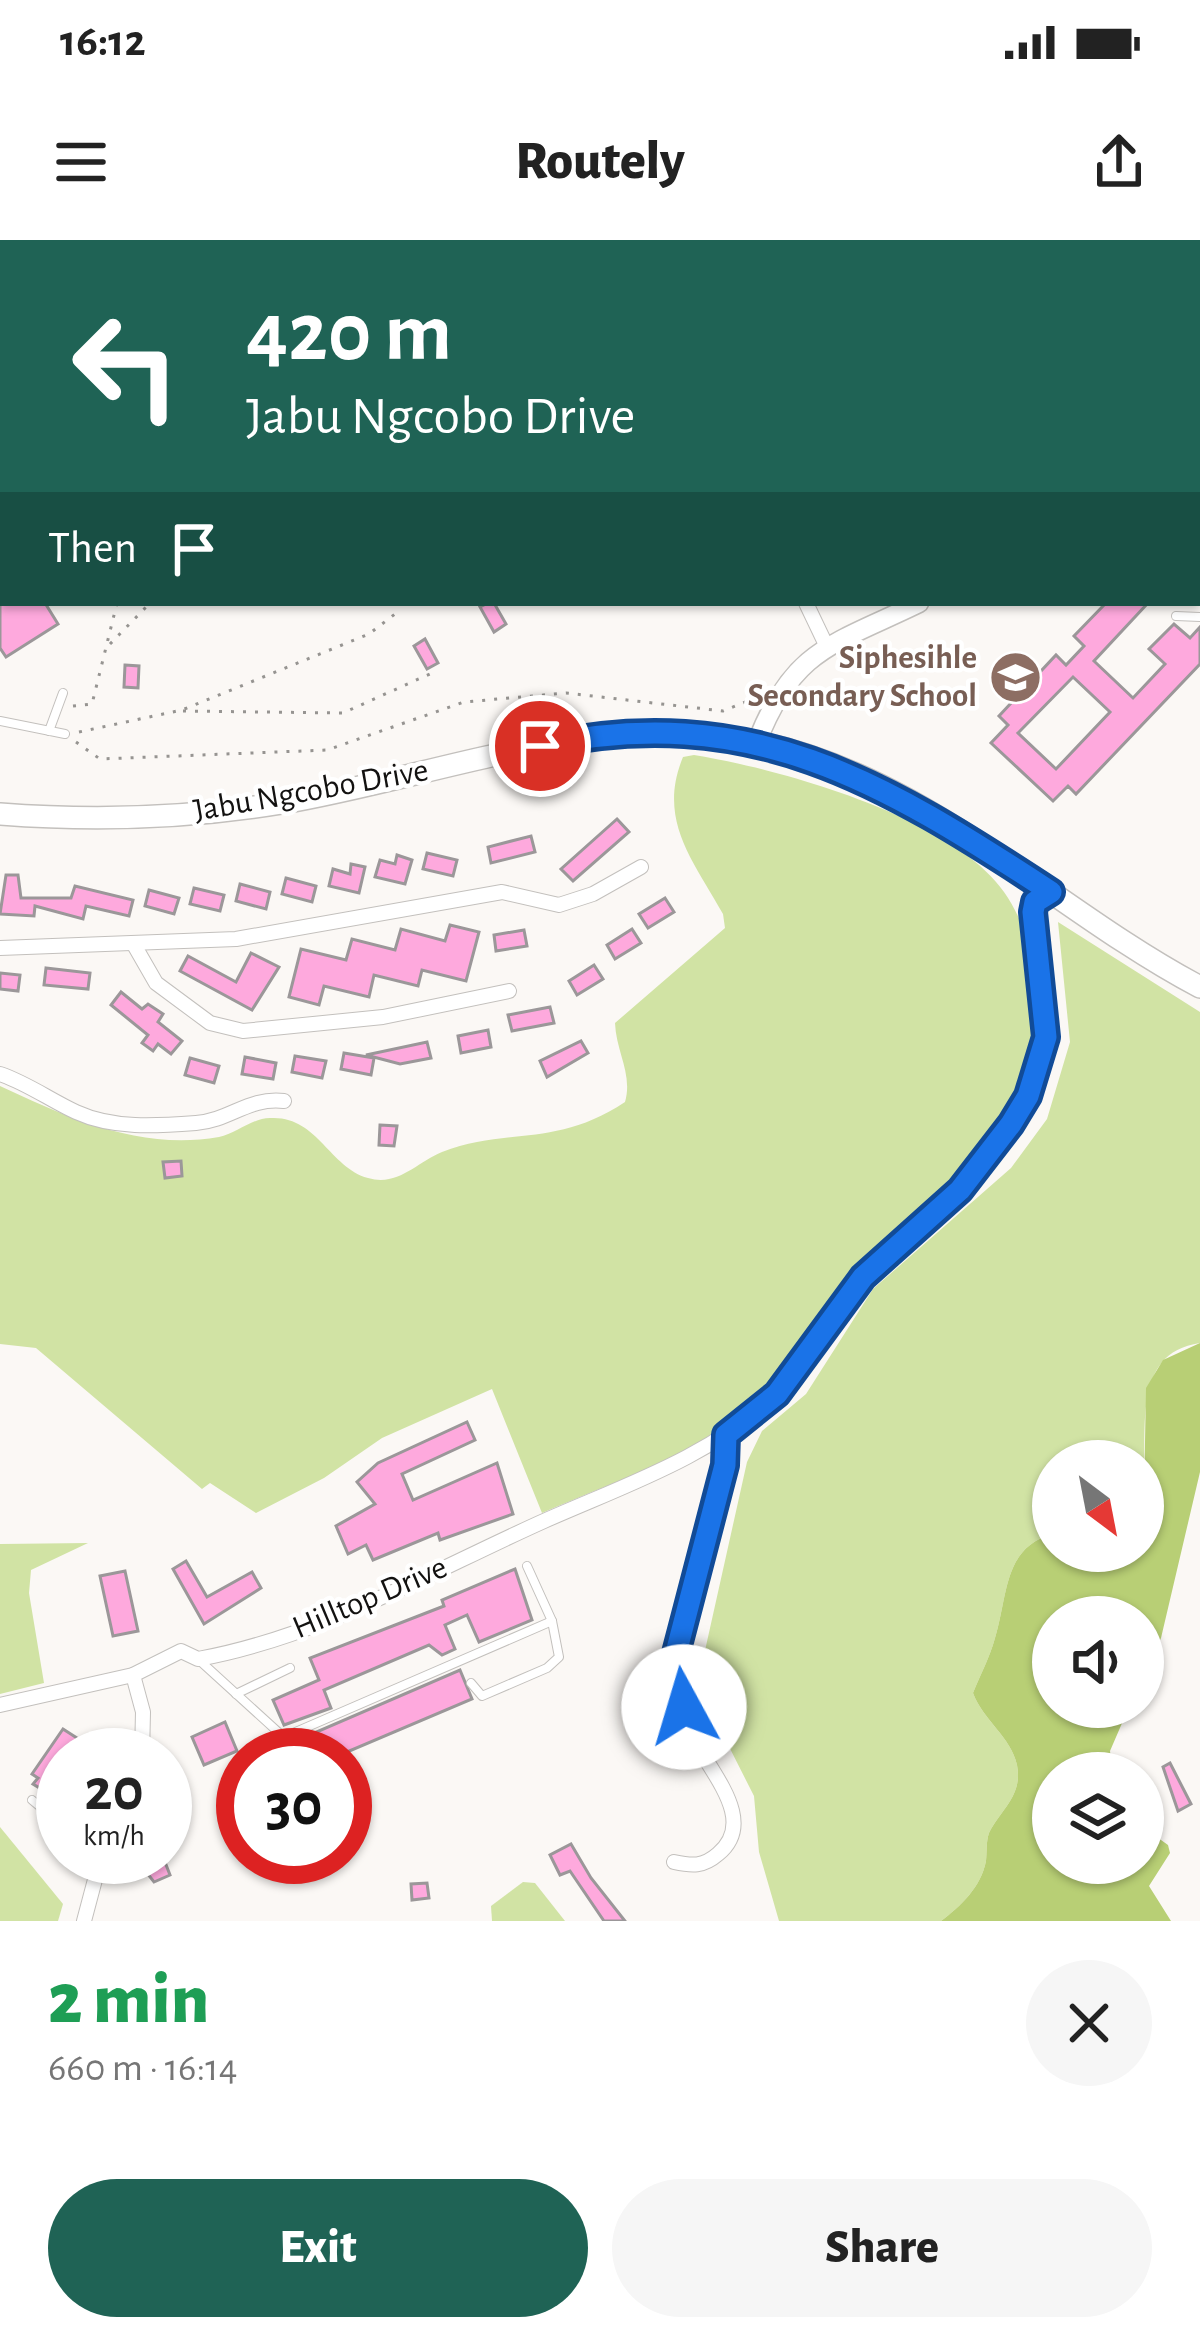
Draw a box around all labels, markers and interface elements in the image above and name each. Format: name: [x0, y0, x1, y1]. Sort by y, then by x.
text: 16:12: [60, 19, 146, 64]
icon: menu: [48, 129, 114, 195]
icon: share: [1086, 129, 1152, 195]
text: Routely: [515, 135, 685, 189]
icon: left: [48, 288, 204, 444]
text: 420 m: [246, 292, 452, 376]
text: Jabu Ngcobo Drive: [246, 390, 635, 444]
icon: arrive: [161, 516, 227, 582]
text: Then: [48, 526, 137, 571]
place label: Siphesihle Secondary School: [747, 642, 977, 713]
school or university icon: Siphesihle Secondary School: [988, 649, 1044, 705]
pin: [489, 695, 591, 797]
icon: arrive: [507, 713, 573, 779]
street label: Jabu Ngcobo Drive: [191, 754, 431, 828]
north arrow: [1032, 1440, 1164, 1572]
map controls: [1032, 1440, 1164, 1884]
street label: Hilltop Drive: [288, 1551, 452, 1645]
button: sound: [1032, 1596, 1164, 1728]
position arrow: [621, 1644, 747, 1770]
speed limit sign: 30: [216, 1728, 372, 1884]
button: layers: [1032, 1752, 1164, 1884]
text: 20: [84, 1761, 144, 1821]
text: km/h: [83, 1821, 145, 1851]
button: close: [1026, 1960, 1152, 2086]
text: 2 min: [48, 1964, 209, 2036]
text: 660 m · 16:14: [48, 2049, 238, 2088]
button: Exit: [48, 2179, 588, 2317]
button: Share: [612, 2179, 1152, 2317]

